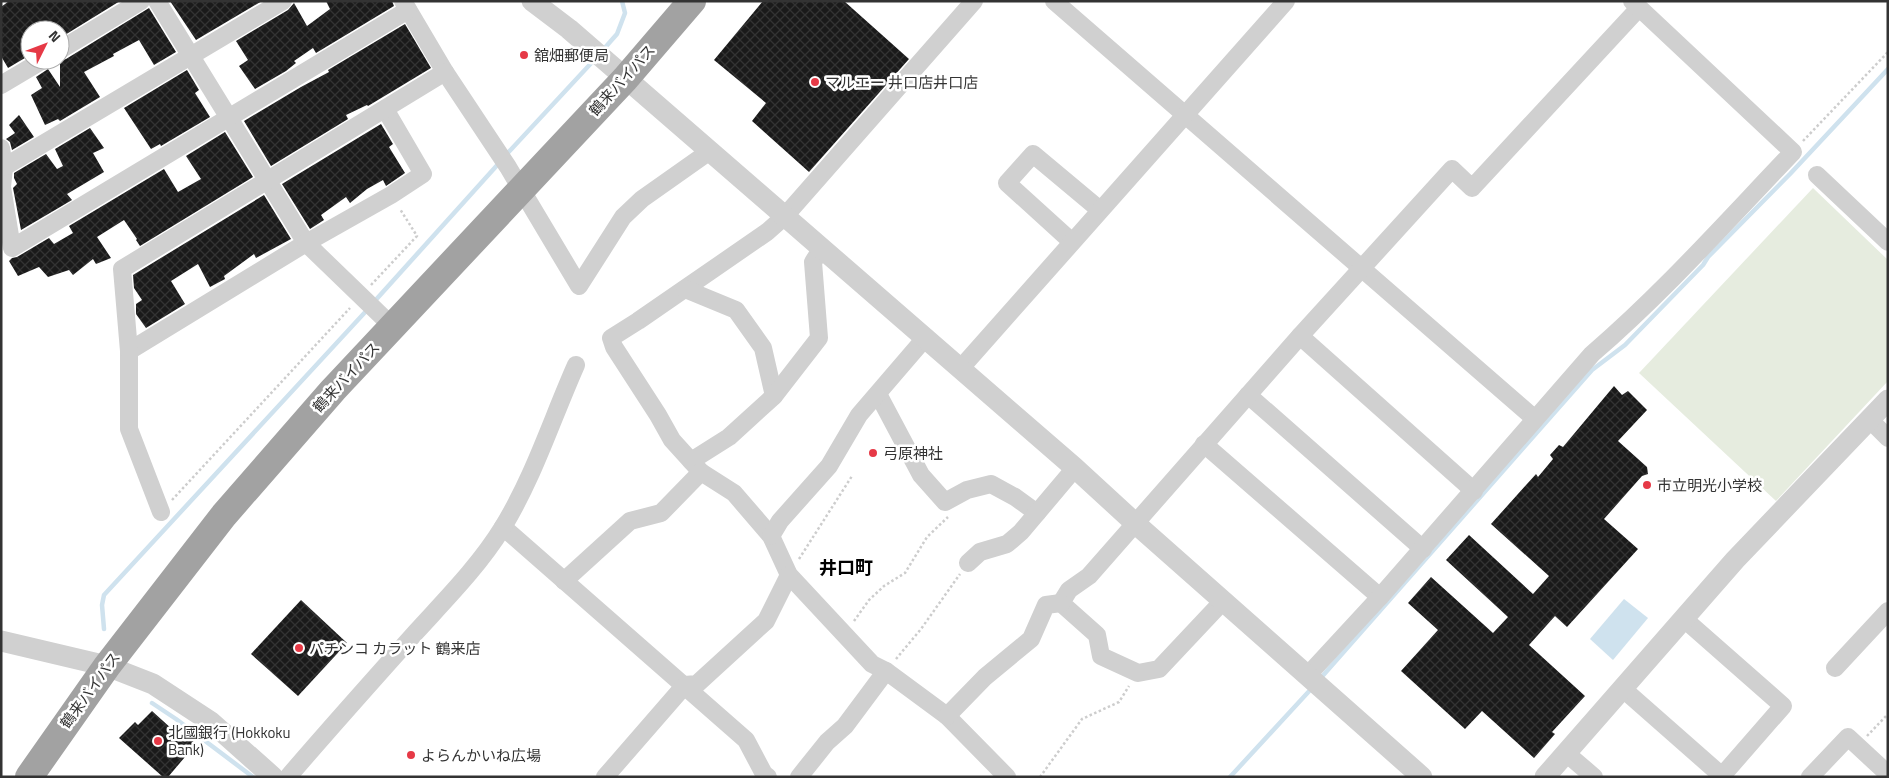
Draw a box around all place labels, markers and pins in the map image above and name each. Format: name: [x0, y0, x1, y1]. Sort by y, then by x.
place label: 舘畑郵便局: [534, 44, 609, 67]
marker: 舘畑郵便局: [518, 49, 530, 61]
place label: マルエー 井口店井口店: [825, 71, 978, 94]
marker: マルエー 井口店井口店: [809, 76, 821, 88]
place label: 弓原神社: [883, 442, 943, 465]
marker: 弓原神社: [867, 447, 879, 459]
place label: 市立明光小学校: [1657, 474, 1762, 497]
marker: 市立明光小学校: [1641, 479, 1653, 491]
place label: パチンコ カラット 鶴来店: [309, 637, 481, 660]
marker: パチンコ カラット 鶴来店: [293, 642, 305, 654]
place label: 北國銀行 (Hokkoku Bank): [168, 721, 290, 761]
marker: 北國銀行 (Hokkoku Bank): [152, 735, 164, 747]
place label: よらんかいね広場: [421, 744, 541, 767]
marker: よらんかいね広場: [405, 749, 417, 761]

